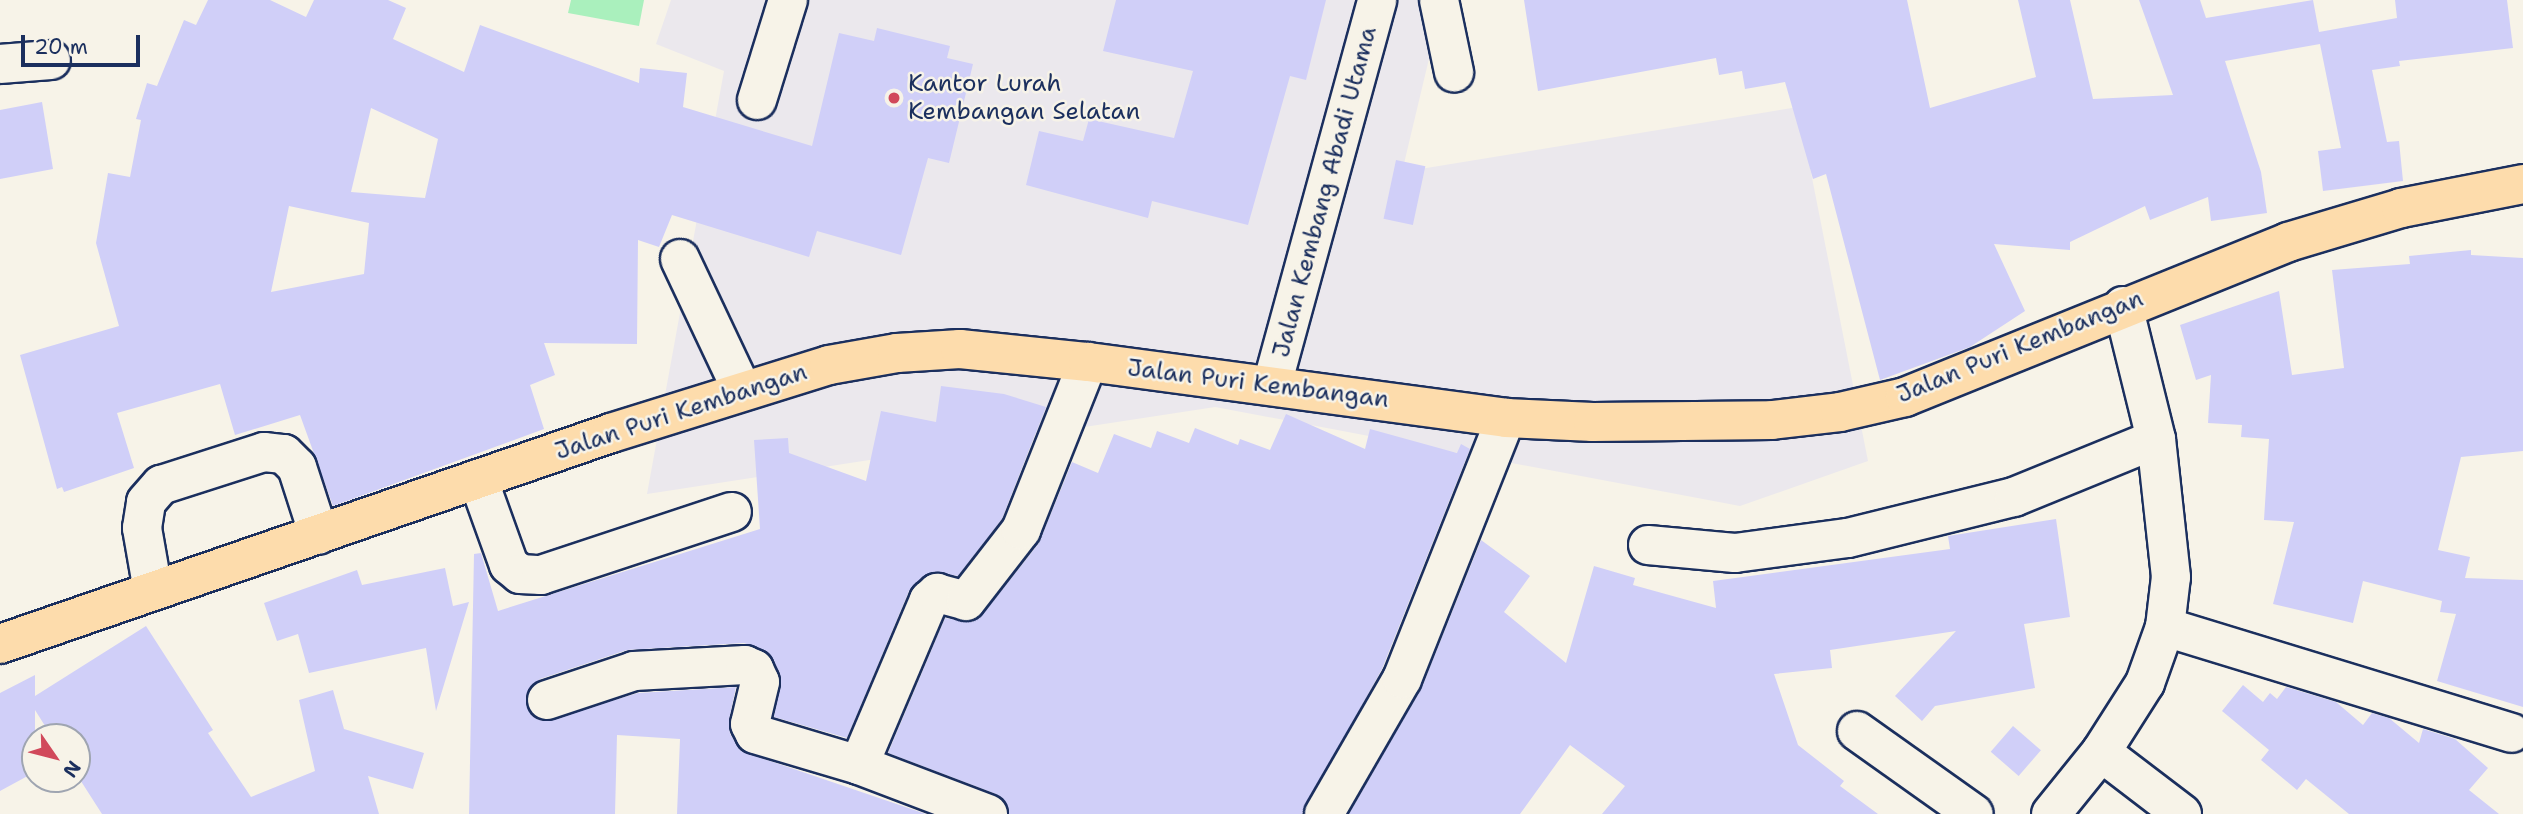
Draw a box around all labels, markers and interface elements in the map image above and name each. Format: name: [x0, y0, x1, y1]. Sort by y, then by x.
scale bar: [24, 21, 144, 65]
street label: Jalan Kembang Abadi Utama: [1267, 23, 1383, 361]
text: 20 m: [34, 33, 88, 61]
place label: Kantor Lurah Kembangan Selatan: [908, 70, 1140, 126]
marker: Kantor Lurah Kembangan Selatan: [886, 90, 902, 106]
street label: Jalan Puri Kembangan: [1893, 284, 2147, 410]
street label: Jalan Puri Kembangan: [1126, 354, 1390, 414]
street label: Jalan Puri Kembangan: [551, 358, 811, 466]
north arrow: [21, 723, 91, 793]
text: N: [57, 756, 87, 783]

